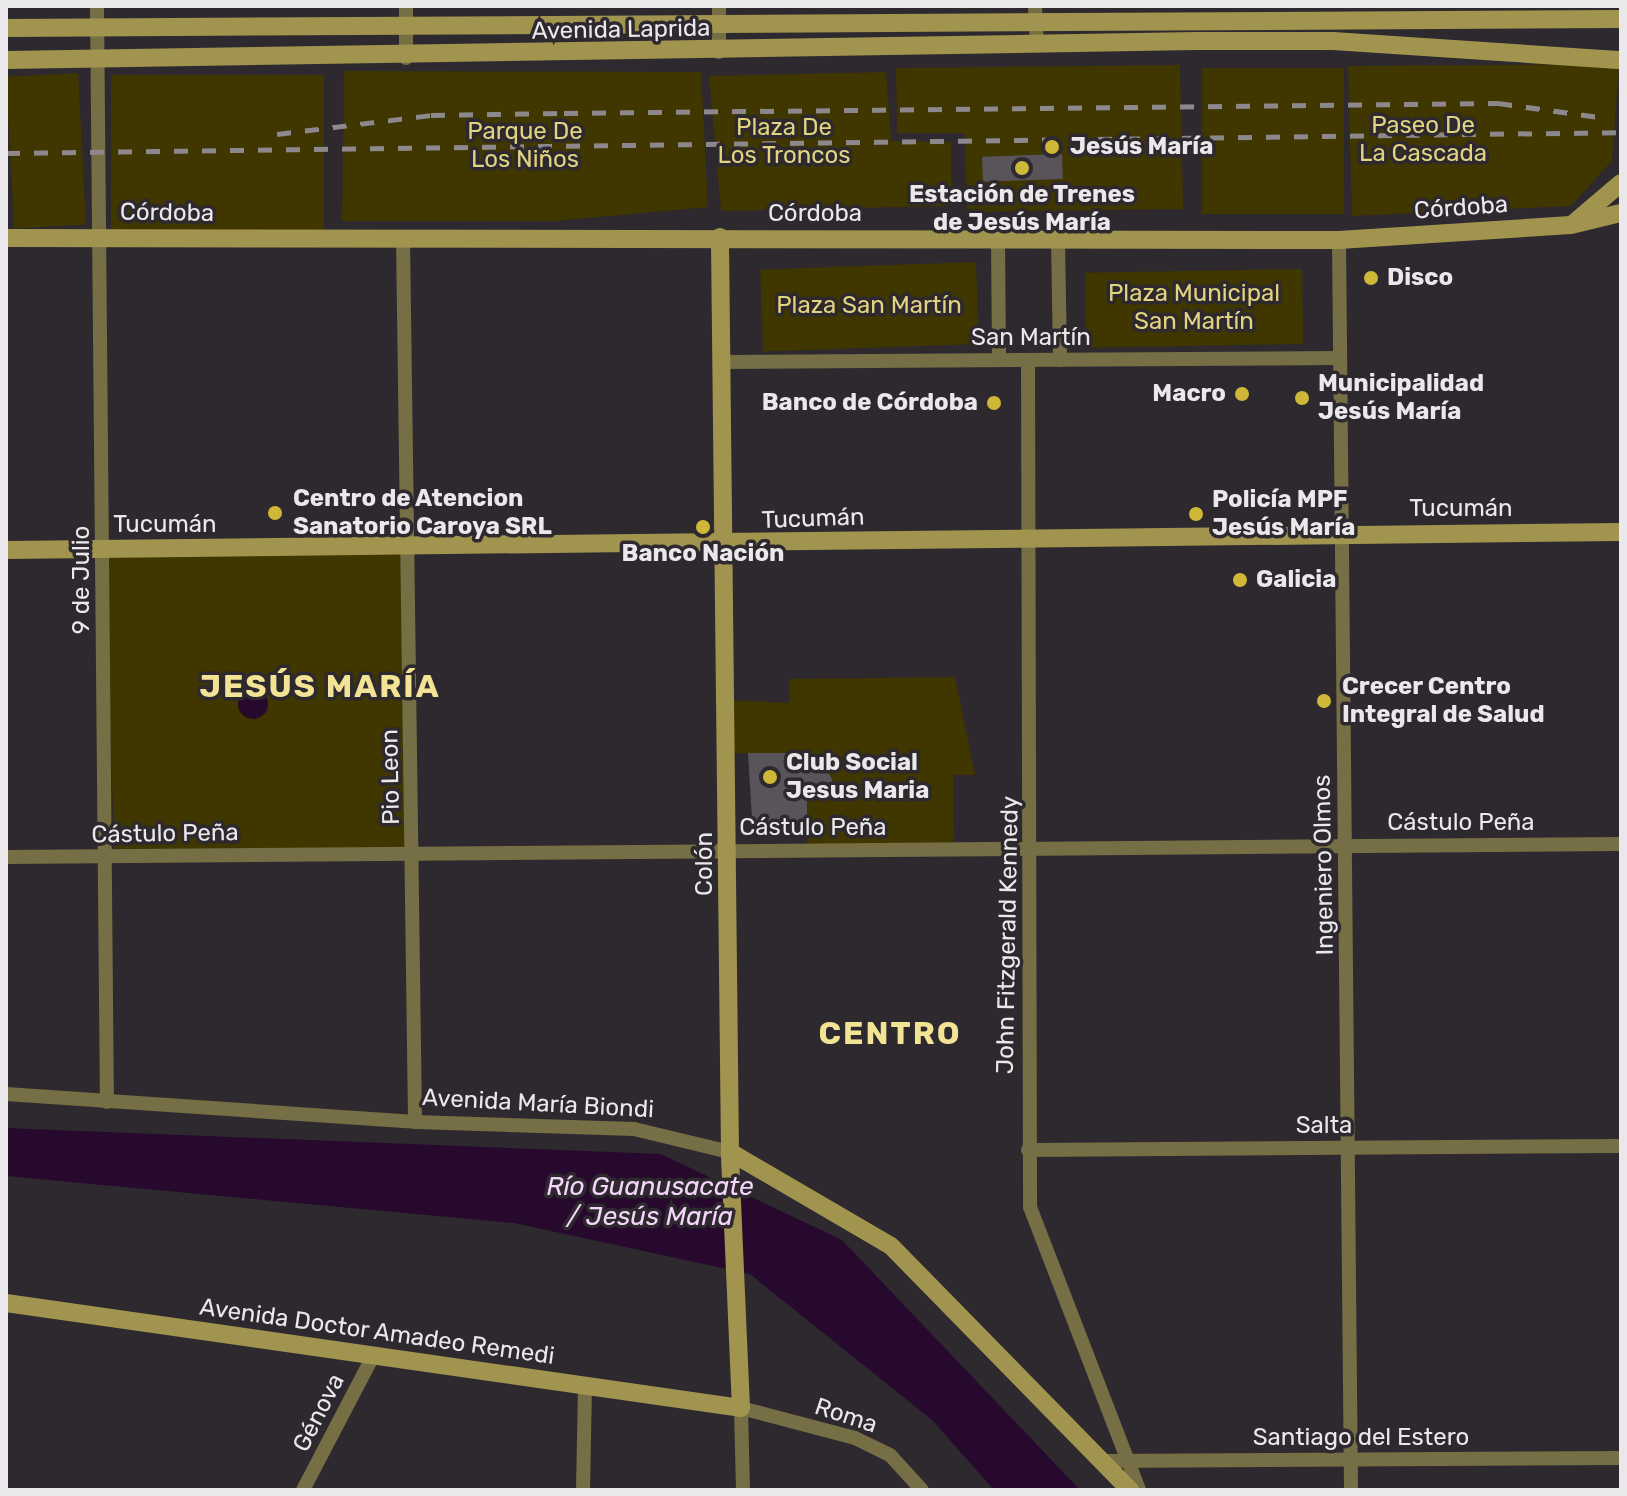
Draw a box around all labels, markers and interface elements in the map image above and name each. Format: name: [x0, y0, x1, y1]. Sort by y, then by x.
street label: Avenida Laprida: [531, 14, 711, 46]
park label: Paseo De La Cascada: [1359, 112, 1487, 168]
park label: Plaza De Los Troncos: [717, 114, 851, 170]
park label: Parque De Los Niños: [467, 118, 583, 174]
place label: Jesús María: [1070, 133, 1213, 161]
marker: Jesús María: [1041, 136, 1063, 158]
marker: Estación de Trenes de Jesús María: [1013, 159, 1031, 177]
place label: Estación de Trenes de Jesús María: [909, 181, 1135, 237]
street label: Córdoba: [1413, 190, 1509, 226]
street label: Córdoba: [120, 198, 214, 228]
street label: Córdoba: [768, 200, 862, 228]
place label: Disco: [1387, 264, 1453, 292]
marker: Disco: [1362, 269, 1380, 287]
park label: Plaza Municipal San Martín: [1108, 280, 1280, 336]
park label: Plaza San Martín: [776, 292, 962, 320]
street label: San Martín: [971, 324, 1091, 352]
place label: Municipalidad Jesús María: [1318, 370, 1484, 426]
place label: Macro: [1152, 380, 1226, 408]
marker: Macro: [1233, 385, 1251, 403]
place label: Banco de Córdoba: [762, 389, 978, 417]
marker: Municipalidad Jesús María: [1293, 389, 1311, 407]
marker: Banco de Córdoba: [985, 394, 1003, 412]
place label: Centro de Atencion Sanatorio Caroya SRL: [293, 485, 552, 541]
place label: Policía MPF Jesús María: [1212, 486, 1355, 542]
street label: Tucumán: [1409, 495, 1513, 523]
marker: Centro de Atencion Sanatorio Caroya SRL: [264, 502, 286, 524]
street label: Tucumán: [761, 503, 865, 535]
marker: Policía MPF Jesús María: [1187, 505, 1205, 523]
street label: Tucumán: [113, 511, 217, 539]
marker: Banco Nación: [694, 518, 712, 536]
street label: 9 de Julio: [68, 526, 96, 634]
place label: Banco Nación: [622, 540, 784, 568]
place label: Galicia: [1256, 566, 1336, 594]
marker: Galicia: [1231, 571, 1249, 589]
district label: JESÚS MARÍA: [199, 667, 441, 705]
place label: Crecer Centro Integral de Salud: [1342, 673, 1545, 729]
marker: Crecer Centro Integral de Salud: [1313, 690, 1335, 712]
street label: Pio Leon: [376, 729, 406, 825]
place label: Club Social Jesus Maria: [786, 749, 929, 805]
marker: Club Social Jesus Maria: [761, 768, 779, 786]
street label: Ingeniero Olmos: [1308, 774, 1340, 956]
street label: John Fitzgerald Kennedy: [991, 796, 1025, 1074]
street label: Cástulo Peña: [1387, 809, 1535, 837]
street label: Cástulo Peña: [739, 814, 887, 842]
street label: Cástulo Peña: [91, 818, 239, 850]
street label: Colón: [691, 832, 719, 896]
district label: CENTRO: [819, 1014, 961, 1052]
street label: Avenida María Biondi: [421, 1084, 655, 1124]
street label: Salta: [1296, 1112, 1352, 1140]
water label: Río Guanusacate / Jesús María: [546, 1171, 754, 1232]
street label: Avenida Doctor Amadeo Remedi: [197, 1293, 557, 1371]
street label: Génova: [287, 1369, 351, 1457]
street label: Roma: [811, 1392, 881, 1440]
street label: Santiago del Estero: [1253, 1424, 1469, 1452]

